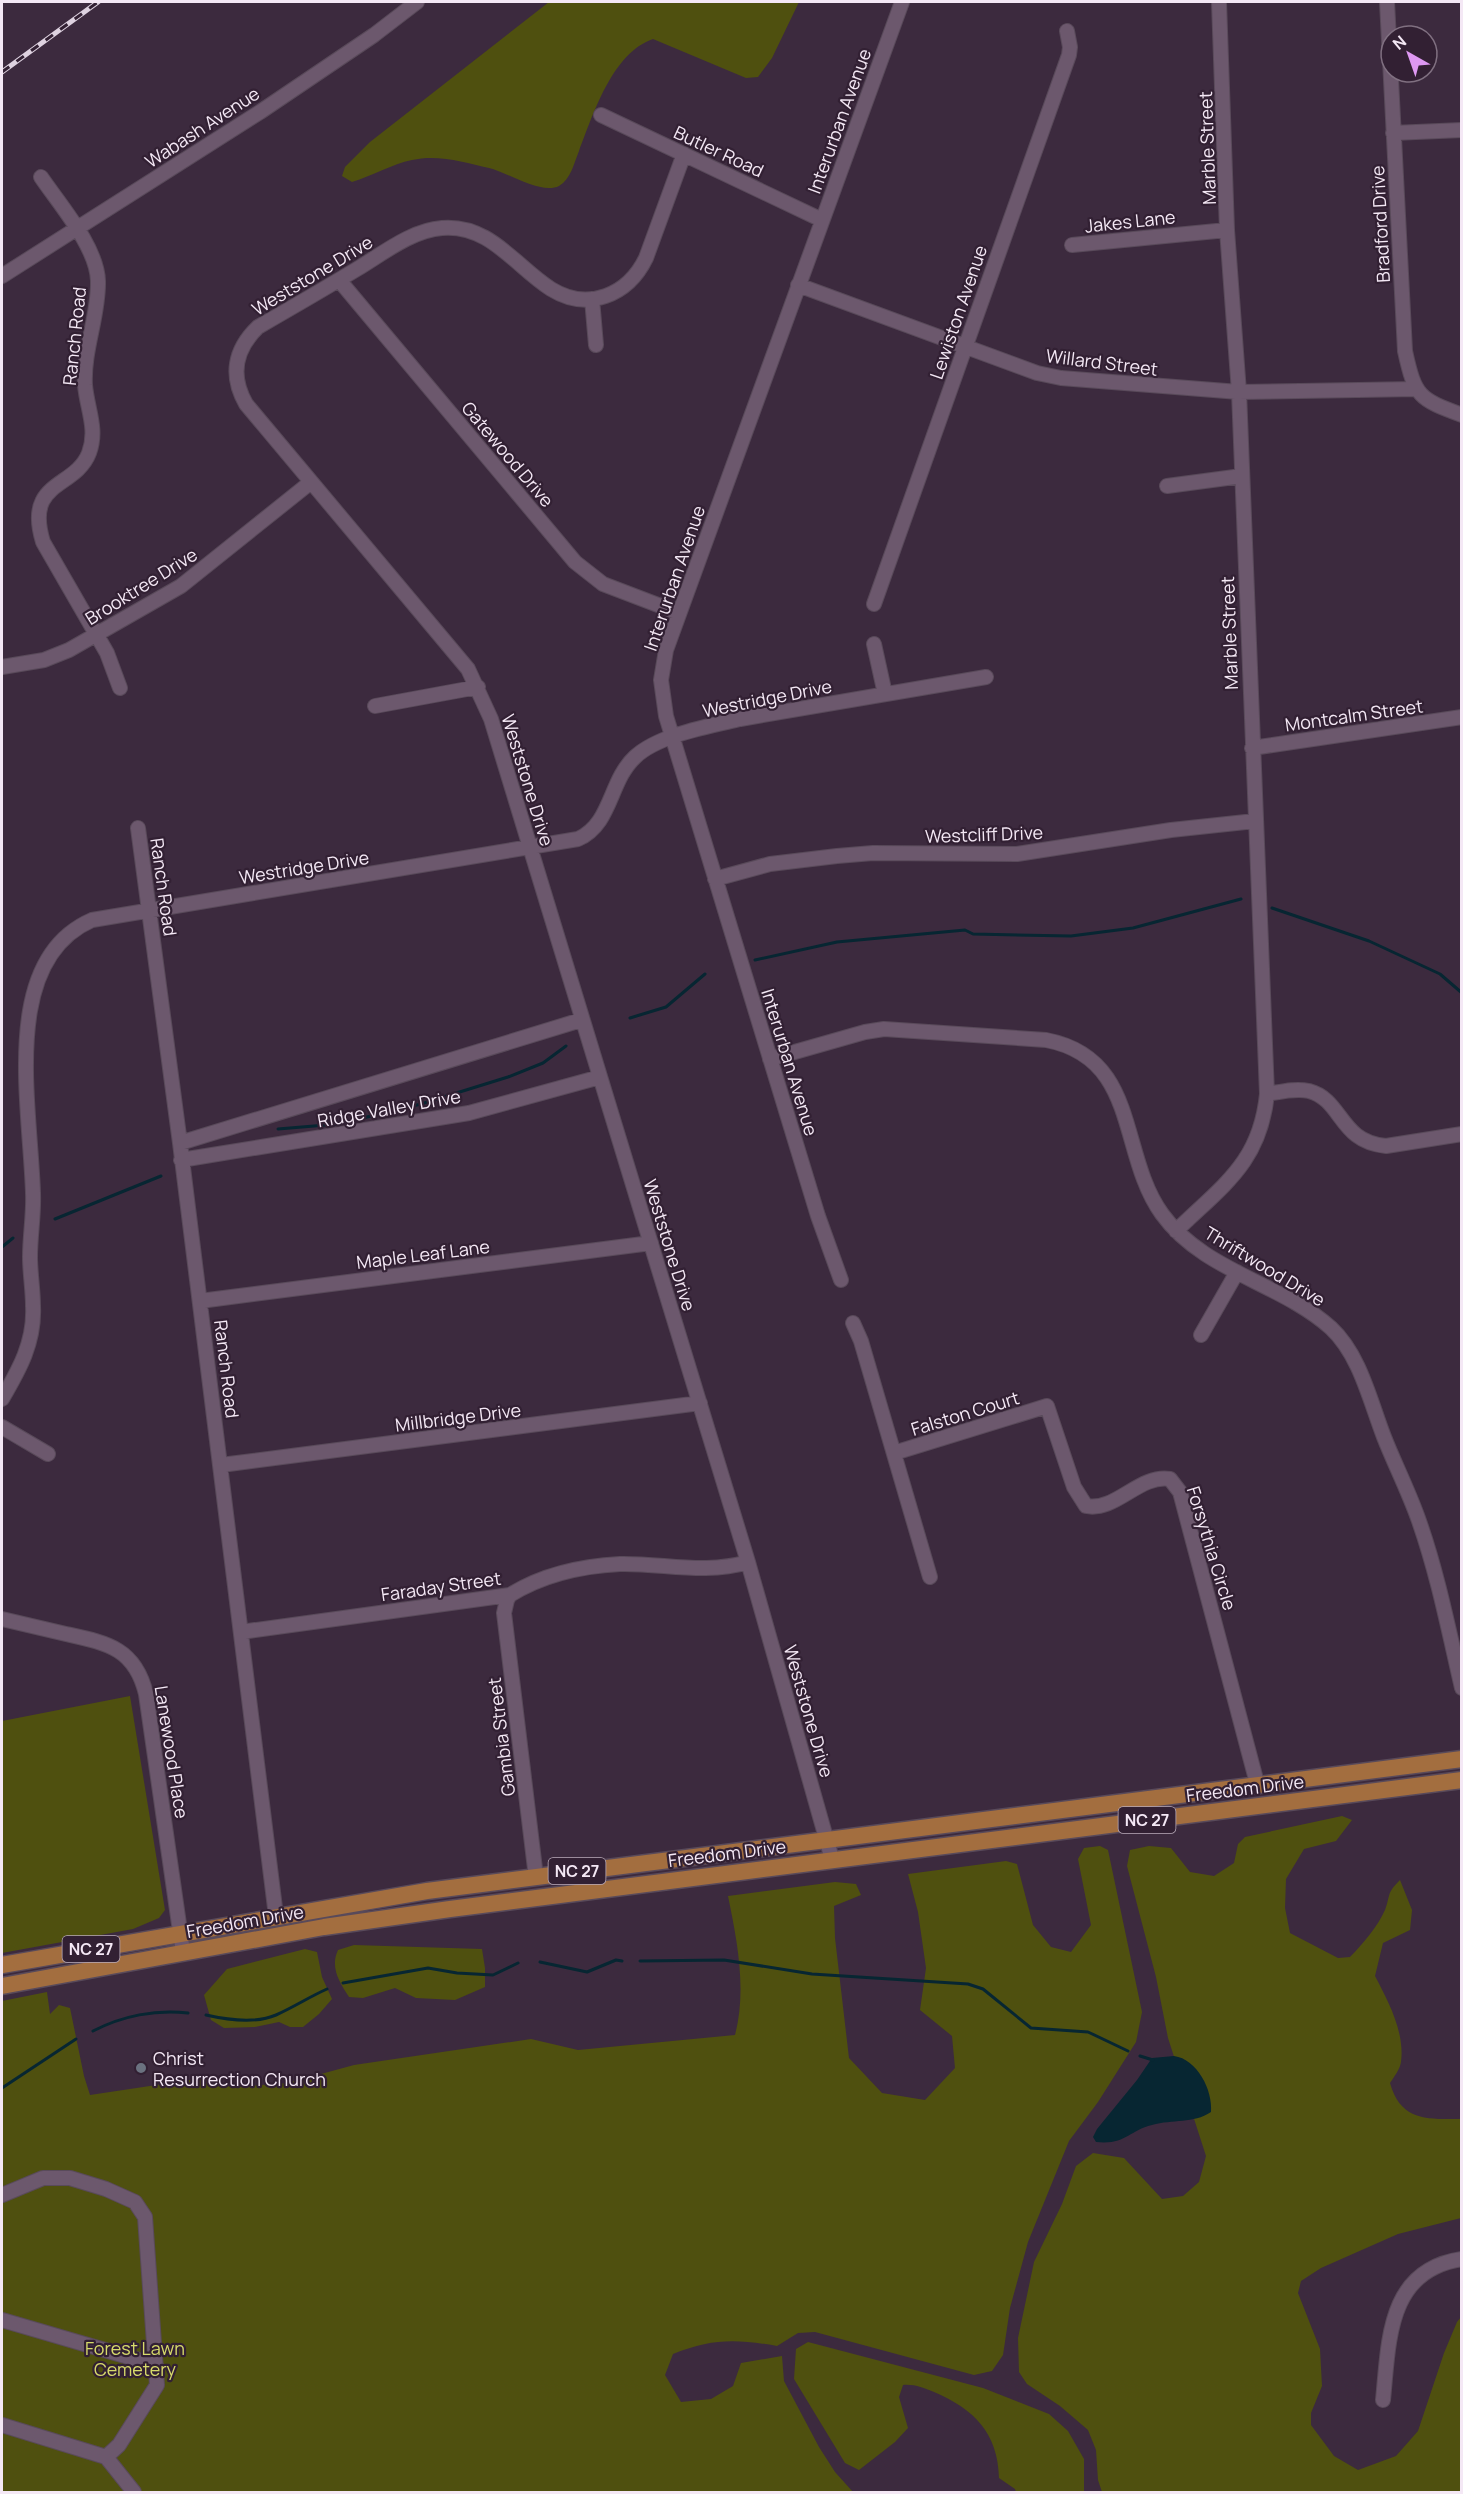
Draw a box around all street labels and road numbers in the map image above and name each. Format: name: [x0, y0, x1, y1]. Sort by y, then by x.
street label: Interurban Avenue: [802, 45, 876, 197]
street label: Wabash Avenue: [140, 81, 264, 173]
street label: Marble Street: [1193, 91, 1221, 205]
street label: Butler Road: [670, 120, 768, 182]
street label: Bradford Drive: [1365, 165, 1395, 283]
street label: Jakes Lane: [1083, 204, 1177, 238]
street label: Weststone Drive: [247, 230, 377, 320]
street label: Lewiston Avenue: [924, 242, 992, 382]
street label: Ranch Road: [57, 286, 91, 386]
street label: Willard Street: [1045, 343, 1159, 381]
street label: Gatewood Drive: [457, 396, 559, 512]
street label: Interurban Avenue: [638, 502, 710, 654]
street label: Brooktree Drive: [80, 542, 202, 630]
street label: Marble Street: [1215, 576, 1243, 690]
street label: Westridge Drive: [700, 674, 834, 722]
street label: Montcalm Street: [1283, 693, 1425, 737]
street label: Weststone Drive: [497, 711, 559, 849]
street label: Westcliff Drive: [924, 820, 1044, 848]
street label: Ranch Road: [145, 836, 183, 938]
street label: Westridge Drive: [237, 845, 371, 889]
street label: Interurban Avenue: [756, 986, 824, 1138]
street label: Ridge Valley Drive: [316, 1084, 462, 1132]
street label: Weststone Drive: [639, 1176, 701, 1314]
street label: Thriftwood Drive: [1200, 1220, 1330, 1312]
street label: Maple Leaf Lane: [355, 1234, 491, 1274]
street label: Ranch Road: [209, 1318, 245, 1420]
street label: Falston Court: [908, 1385, 1022, 1441]
street label: Millbridge Drive: [394, 1397, 522, 1437]
street label: Forsythia Circle: [1182, 1483, 1242, 1613]
street label: Faraday Street: [379, 1566, 503, 1606]
street label: Weststone Drive: [779, 1642, 839, 1780]
street label: Gambia Street: [482, 1676, 520, 1798]
street label: Lanewood Place: [150, 1684, 194, 1820]
street label: Freedom Drive: [1185, 1769, 1305, 1807]
road number: NC 27: [1118, 1807, 1176, 1833]
street label: Freedom Drive: [667, 1834, 787, 1872]
road number: NC 27: [548, 1858, 606, 1884]
street label: Freedom Drive: [184, 1899, 306, 1943]
road number: NC 27: [62, 1936, 119, 1962]

